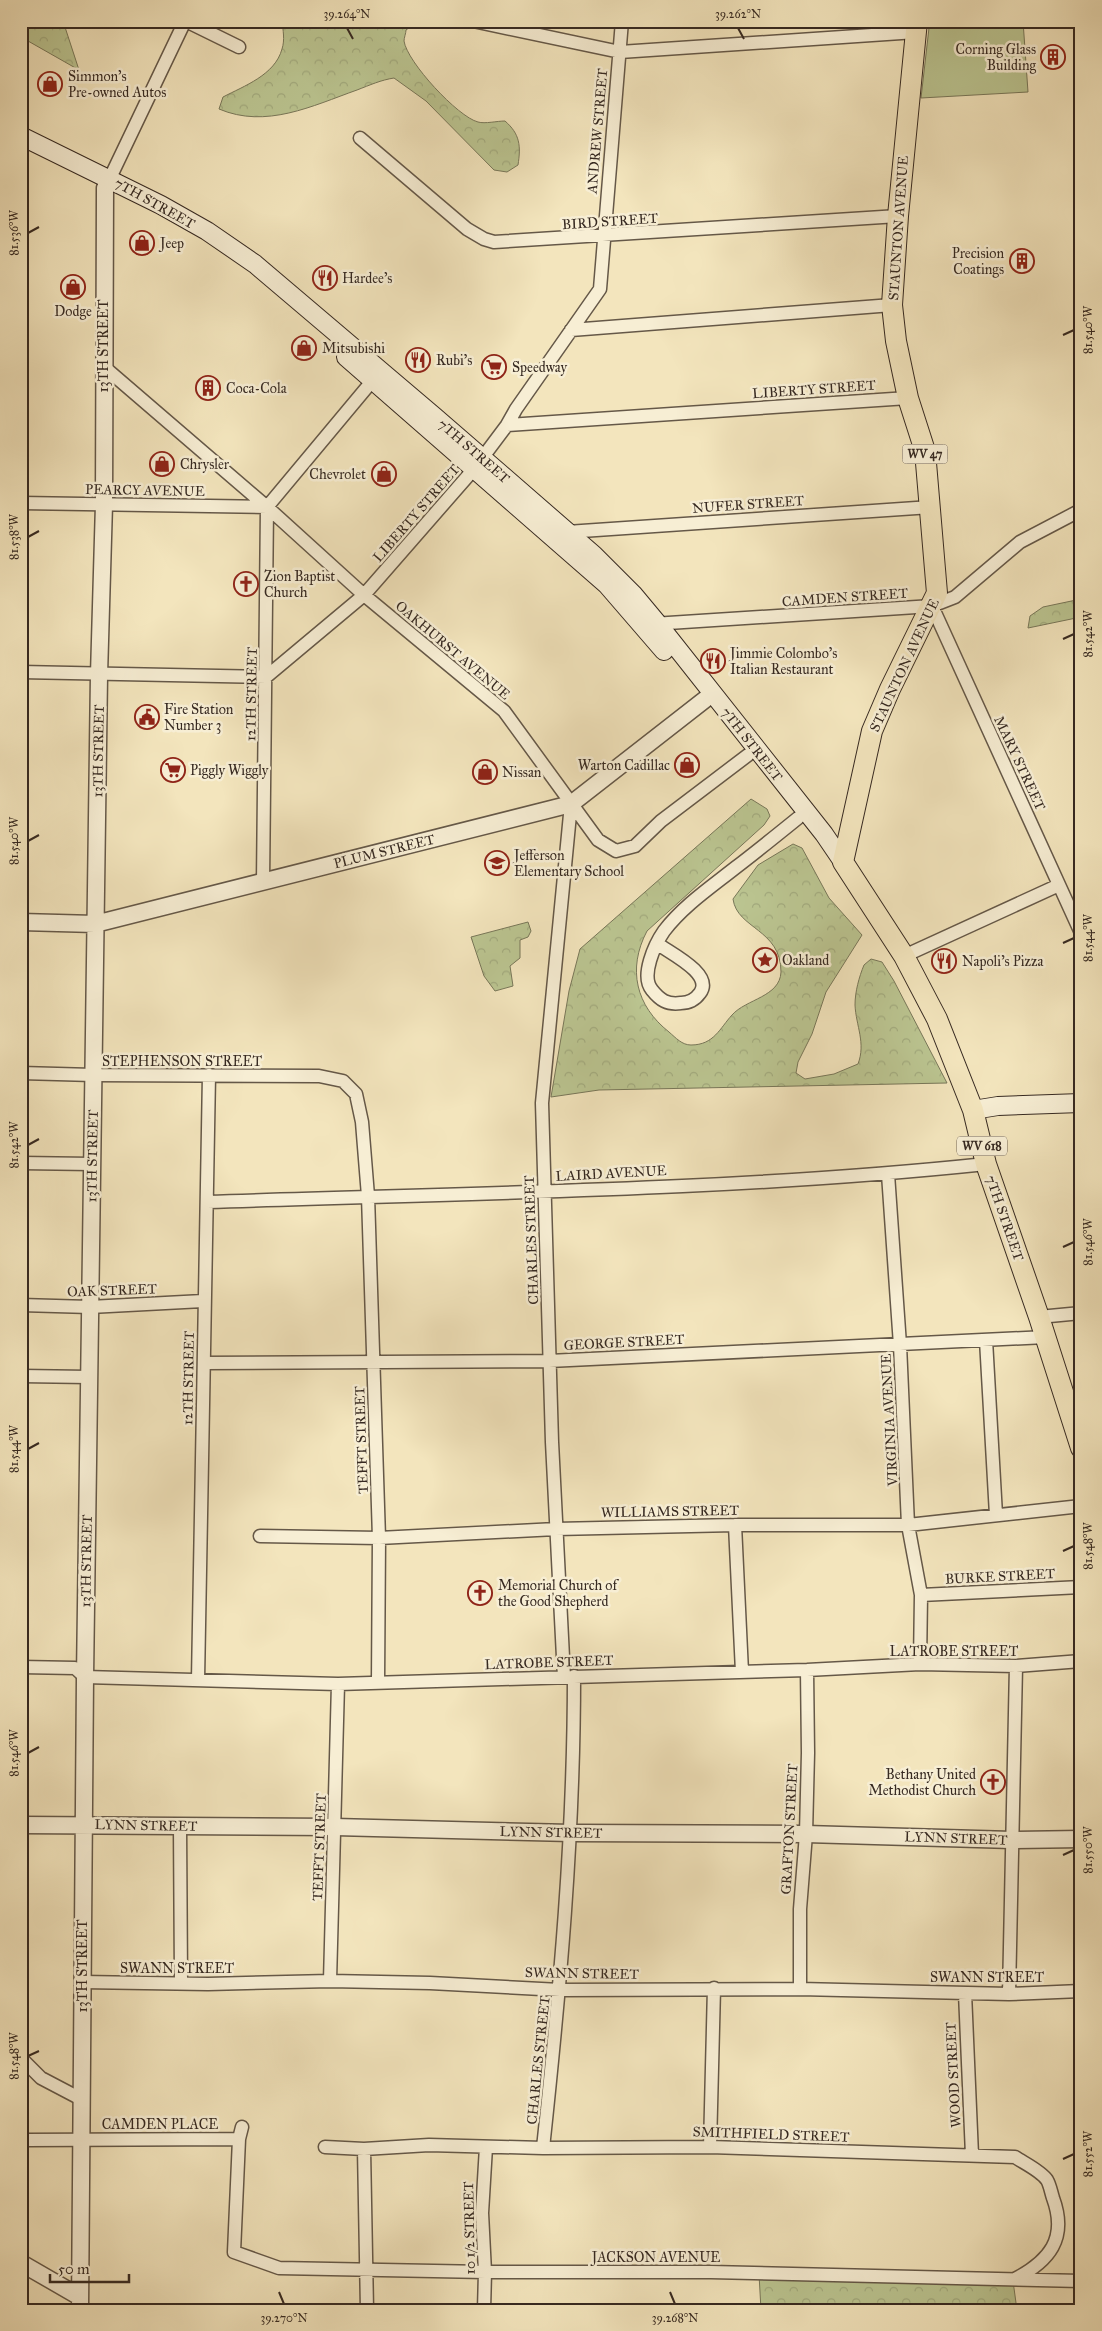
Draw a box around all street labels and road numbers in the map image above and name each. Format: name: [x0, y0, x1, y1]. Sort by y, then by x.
street label: ANDREW STREET: [583, 67, 611, 195]
street label: STAUNTON AVENUE: [885, 155, 912, 301]
street label: 7TH STREET: [112, 174, 198, 233]
street label: BIRD STREET: [561, 210, 659, 233]
street label: 13TH STREET: [95, 299, 112, 393]
street label: LIBERTY STREET: [752, 377, 877, 402]
street label: 7TH STREET: [434, 416, 513, 487]
road number: WV 47: [902, 444, 948, 464]
street label: LIBERTY STREET: [369, 461, 464, 566]
street label: PEARCY AVENUE: [85, 481, 205, 500]
street label: NUFER STREET: [692, 492, 805, 517]
street label: CAMDEN STREET: [781, 585, 909, 610]
street label: STAUNTON AVENUE: [866, 596, 943, 735]
street label: OAKHURST AVENUE: [392, 597, 514, 703]
street label: 12TH STREET: [242, 646, 261, 741]
street label: 13TH STREET: [89, 704, 108, 798]
street label: 7TH STREET: [717, 704, 786, 785]
street label: MARY STREET: [990, 713, 1049, 814]
street label: PLUM STREET: [332, 831, 437, 872]
street label: STEPHENSON STREET: [102, 1053, 262, 1070]
street label: 13TH STREET: [83, 1109, 102, 1203]
road number: WV 618: [957, 1136, 1007, 1156]
street label: LAIRD AVENUE: [555, 1162, 667, 1185]
street label: 7TH STREET: [982, 1173, 1027, 1264]
street label: CHARLES STREET: [521, 1175, 542, 1305]
street label: OAK STREET: [67, 1280, 158, 1301]
street label: 12TH STREET: [179, 1330, 198, 1425]
street label: GEORGE STREET: [563, 1331, 685, 1354]
street label: VIRGINIA AVENUE: [878, 1353, 902, 1488]
street label: TEFFT STREET: [351, 1385, 372, 1494]
street label: WILLIAMS STREET: [601, 1502, 740, 1521]
street label: 13TH STREET: [77, 1514, 96, 1608]
street label: BURKE STREET: [945, 1565, 1056, 1588]
street label: LATROBE STREET: [890, 1643, 1019, 1660]
street label: LATROBE STREET: [484, 1652, 614, 1673]
street label: GRAFTON STREET: [778, 1763, 801, 1895]
street label: TEFFT STREET: [309, 1792, 330, 1901]
street label: LYNN STREET: [94, 1816, 198, 1835]
street label: LYNN STREET: [499, 1823, 603, 1842]
street label: LYNN STREET: [904, 1828, 1008, 1849]
street label: 13TH STREET: [74, 1919, 91, 2013]
street label: SWANN STREET: [120, 1960, 234, 1977]
street label: SWANN STREET: [525, 1964, 640, 1983]
street label: SWANN STREET: [930, 1969, 1044, 1986]
street label: CHARLES STREET: [523, 1994, 554, 2125]
street label: WOOD STREET: [942, 2021, 965, 2128]
street label: CAMDEN PLACE: [102, 2116, 218, 2133]
street label: SMITHFIELD STREET: [692, 2123, 850, 2146]
street label: 10 1/2 STREET: [460, 2181, 479, 2275]
street label: JACKSON AVENUE: [590, 2249, 720, 2267]

